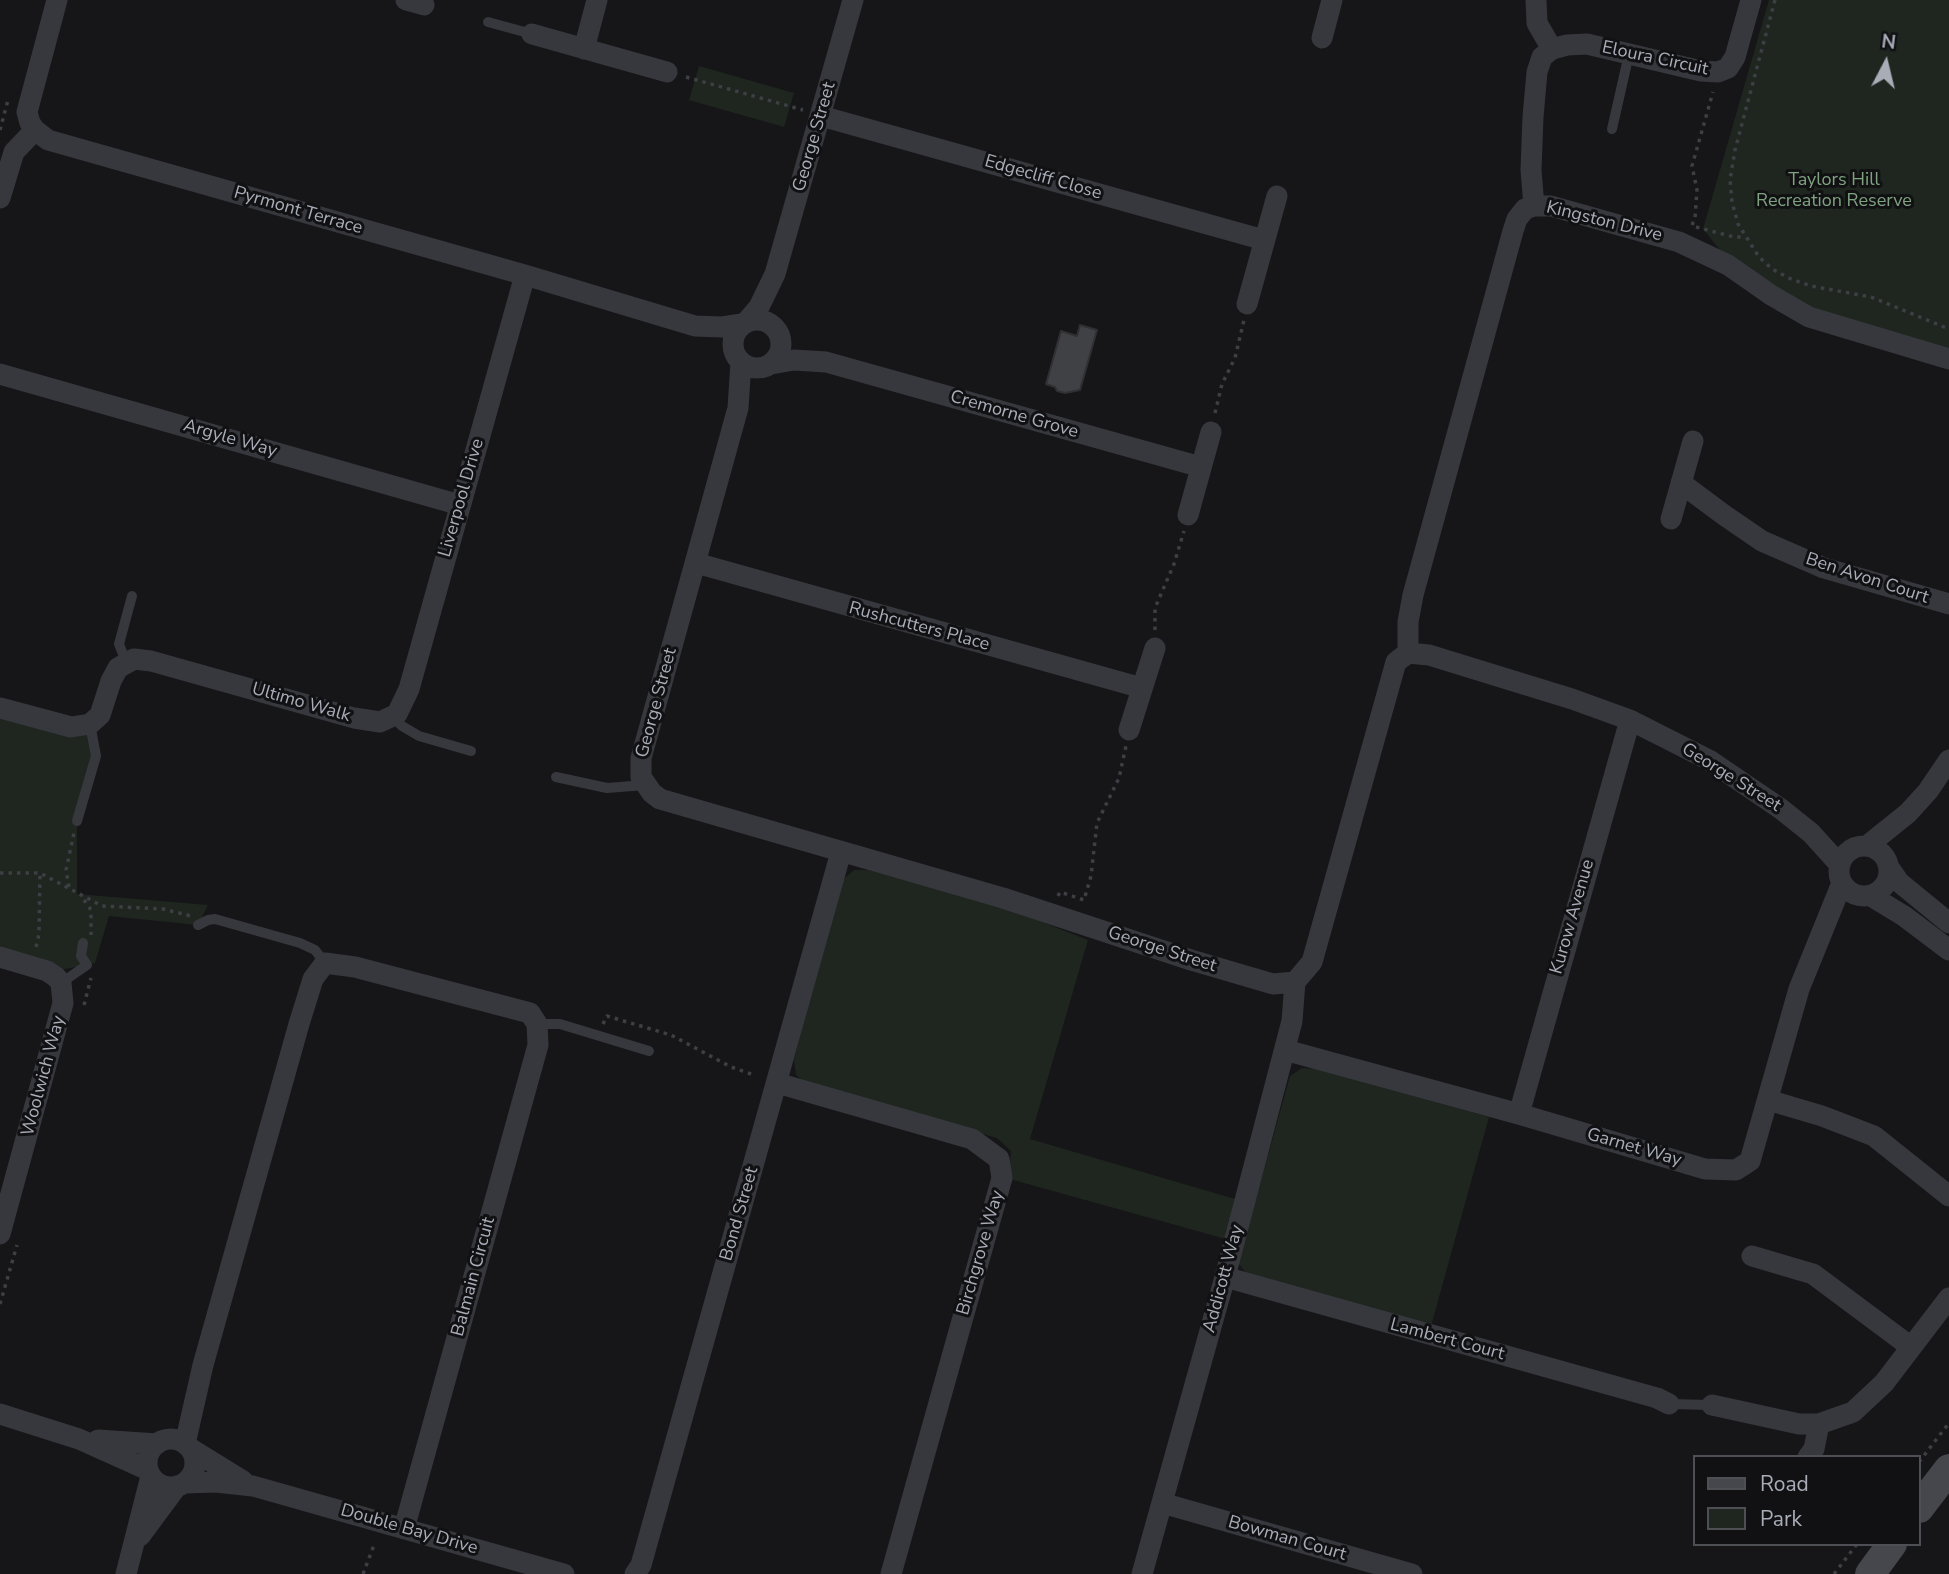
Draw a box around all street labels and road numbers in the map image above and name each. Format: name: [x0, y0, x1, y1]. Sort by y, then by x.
street label: Eloura Circuit: [1600, 37, 1710, 81]
street label: George Street: [789, 80, 841, 194]
street label: Edgecliff Close: [982, 151, 1104, 205]
street label: Pyrmont Terrace: [231, 182, 365, 240]
street label: Kingston Drive: [1544, 197, 1664, 247]
street label: Cremorne Grove: [947, 386, 1081, 444]
street label: Argyle Way: [181, 415, 279, 463]
street label: Liverpool Drive: [435, 436, 489, 560]
street label: Ben Avon Court: [1803, 549, 1931, 609]
street label: Rushcutters Place: [846, 598, 992, 656]
street label: George Street: [632, 646, 682, 760]
street label: Ultimo Walk: [249, 679, 353, 727]
street label: George Street: [1677, 739, 1785, 817]
street label: Kurow Avenue: [1546, 857, 1600, 977]
street label: George Street: [1105, 922, 1219, 978]
street label: Woolwich Way: [18, 1013, 70, 1139]
street label: Garnet Way: [1584, 1124, 1684, 1172]
street label: Bond Street: [716, 1165, 764, 1263]
street label: Birchgrove Way: [953, 1188, 1009, 1318]
street label: Balmain Circuit: [448, 1215, 500, 1339]
street label: Addicott Way: [1199, 1223, 1249, 1335]
street label: Lambert Court: [1387, 1314, 1507, 1366]
street label: Double Bay Drive: [338, 1500, 480, 1560]
street label: Bowman Court: [1225, 1512, 1349, 1566]

